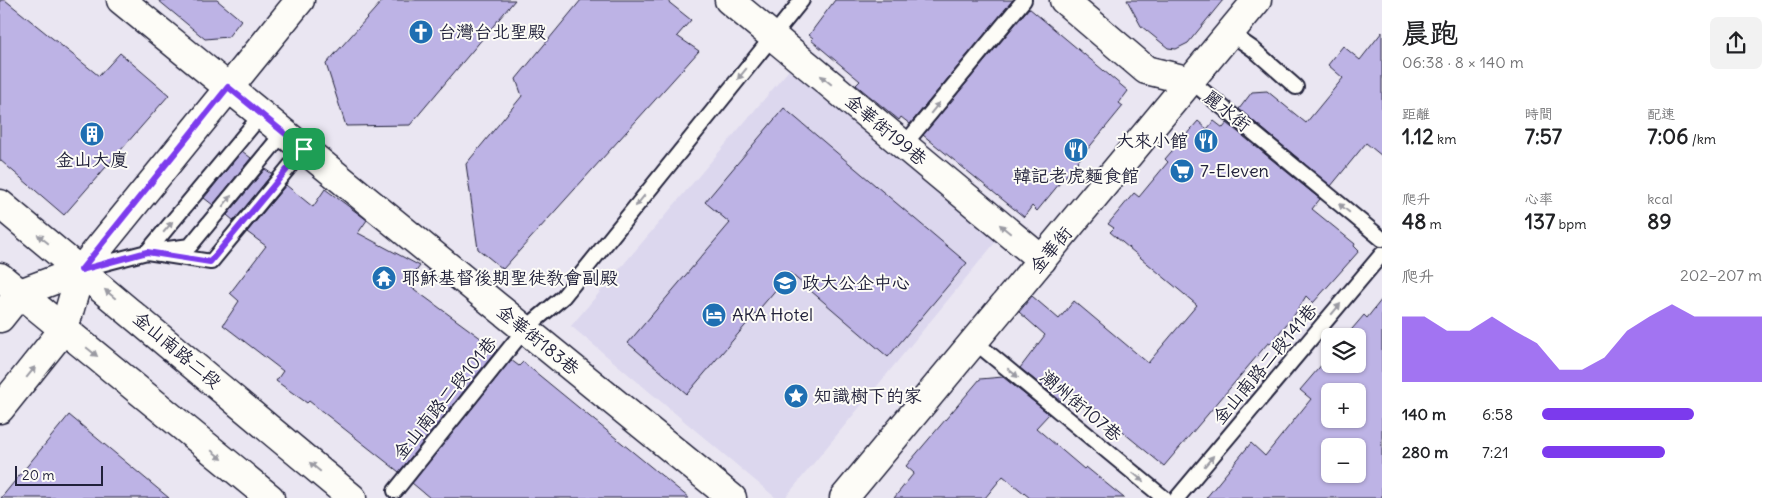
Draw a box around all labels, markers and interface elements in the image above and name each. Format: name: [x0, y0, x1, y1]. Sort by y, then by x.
text: 晨跑: [1402, 15, 1458, 51]
button: share: [1710, 17, 1762, 69]
church icon: 台灣台北聖殿: [408, 19, 434, 45]
place label: 台灣台北聖殿: [438, 20, 546, 43]
text: 06:38 · 8 × 140 m: [1402, 52, 1524, 72]
one-way arrow: [736, 67, 747, 80]
one-way arrow: [820, 75, 833, 86]
street label: 麗水街: [1199, 85, 1256, 137]
street label: 金華街199巷: [841, 89, 932, 171]
one-way arrow: [930, 101, 941, 114]
text: 距離: [1402, 105, 1430, 123]
text: 時間: [1525, 105, 1553, 123]
text: 配速: [1647, 105, 1675, 123]
building icon: 金山大廈: [79, 121, 105, 147]
text: 1.12: [1402, 123, 1434, 150]
text: 7:57: [1525, 123, 1562, 150]
text: 7:06: [1647, 123, 1688, 150]
pin: [283, 128, 325, 170]
restaurant icon: 大來小館: [1193, 128, 1219, 154]
place label: 大來小館: [1116, 129, 1188, 152]
text: km: [1434, 130, 1456, 148]
text: /km: [1688, 130, 1716, 148]
icon: arrive: [290, 135, 318, 163]
restaurant icon: 韓記老虎麵食館: [1063, 137, 1089, 163]
place label: 金山大廈: [56, 148, 128, 171]
supermarket icon: 7-Eleven: [1169, 158, 1195, 184]
place label: 7-Eleven: [1200, 159, 1269, 182]
place label: 韓記老虎麵食館: [1013, 164, 1139, 187]
text: 爬升: [1402, 190, 1430, 208]
text: 心率: [1525, 190, 1553, 208]
text: kcal: [1647, 190, 1673, 208]
one-way arrow: [634, 194, 645, 207]
one-way arrow: [221, 195, 232, 208]
one-way arrow: [1338, 202, 1351, 213]
text: 48: [1402, 208, 1426, 235]
text: 137: [1525, 208, 1555, 235]
text: 89: [1647, 208, 1672, 235]
text: m: [1426, 215, 1442, 233]
text: bpm: [1555, 215, 1587, 233]
one-way arrow: [162, 221, 173, 234]
street label: 金華街: [1024, 222, 1077, 278]
one-way arrow: [998, 223, 1011, 234]
one-way arrow: [36, 234, 49, 245]
temple icon: 耶穌基督後期聖徒教會副殿: [371, 265, 397, 291]
text: 202–207 m: [1680, 265, 1762, 285]
place label: 耶穌基督後期聖徒教會副殿: [402, 266, 618, 289]
text: 爬升: [1402, 266, 1434, 286]
school or university icon: 政大公企中心: [772, 270, 798, 296]
place label: 政大公企中心: [802, 271, 910, 294]
one-way arrow: [104, 289, 117, 300]
street label: 金華街183巷: [492, 299, 584, 380]
street label: 金山南路二段141巷: [1207, 299, 1322, 429]
hotel icon: AKA Hotel: [701, 302, 727, 328]
place label: AKA Hotel: [732, 303, 813, 326]
one-way arrow: [1330, 303, 1341, 316]
street label: 金山南路二段: [129, 306, 226, 393]
map controls: [1321, 328, 1366, 483]
button: layers: [1321, 328, 1366, 373]
street label: 金山南路二段101巷: [388, 331, 501, 464]
one-way arrow: [86, 346, 98, 357]
one-way arrow: [25, 365, 36, 378]
street label: 潮州街107巷: [1036, 365, 1127, 446]
one-way arrow: [1006, 368, 1019, 379]
place icon: 知識樹下的家: [783, 383, 809, 409]
button: +: [1321, 383, 1366, 428]
place label: 知識樹下的家: [814, 384, 922, 407]
text: 140 m: [1402, 404, 1446, 424]
text: 6:58: [1482, 404, 1513, 424]
button: −: [1321, 438, 1366, 483]
text: 280 m: [1402, 442, 1448, 462]
text: 7:21: [1482, 442, 1509, 462]
one-way arrow: [211, 450, 224, 461]
one-way arrow: [1203, 454, 1214, 467]
one-way arrow: [308, 461, 321, 472]
scale bar: [15, 463, 102, 486]
text: 20 m: [22, 466, 55, 484]
one-way arrow: [1131, 471, 1144, 482]

